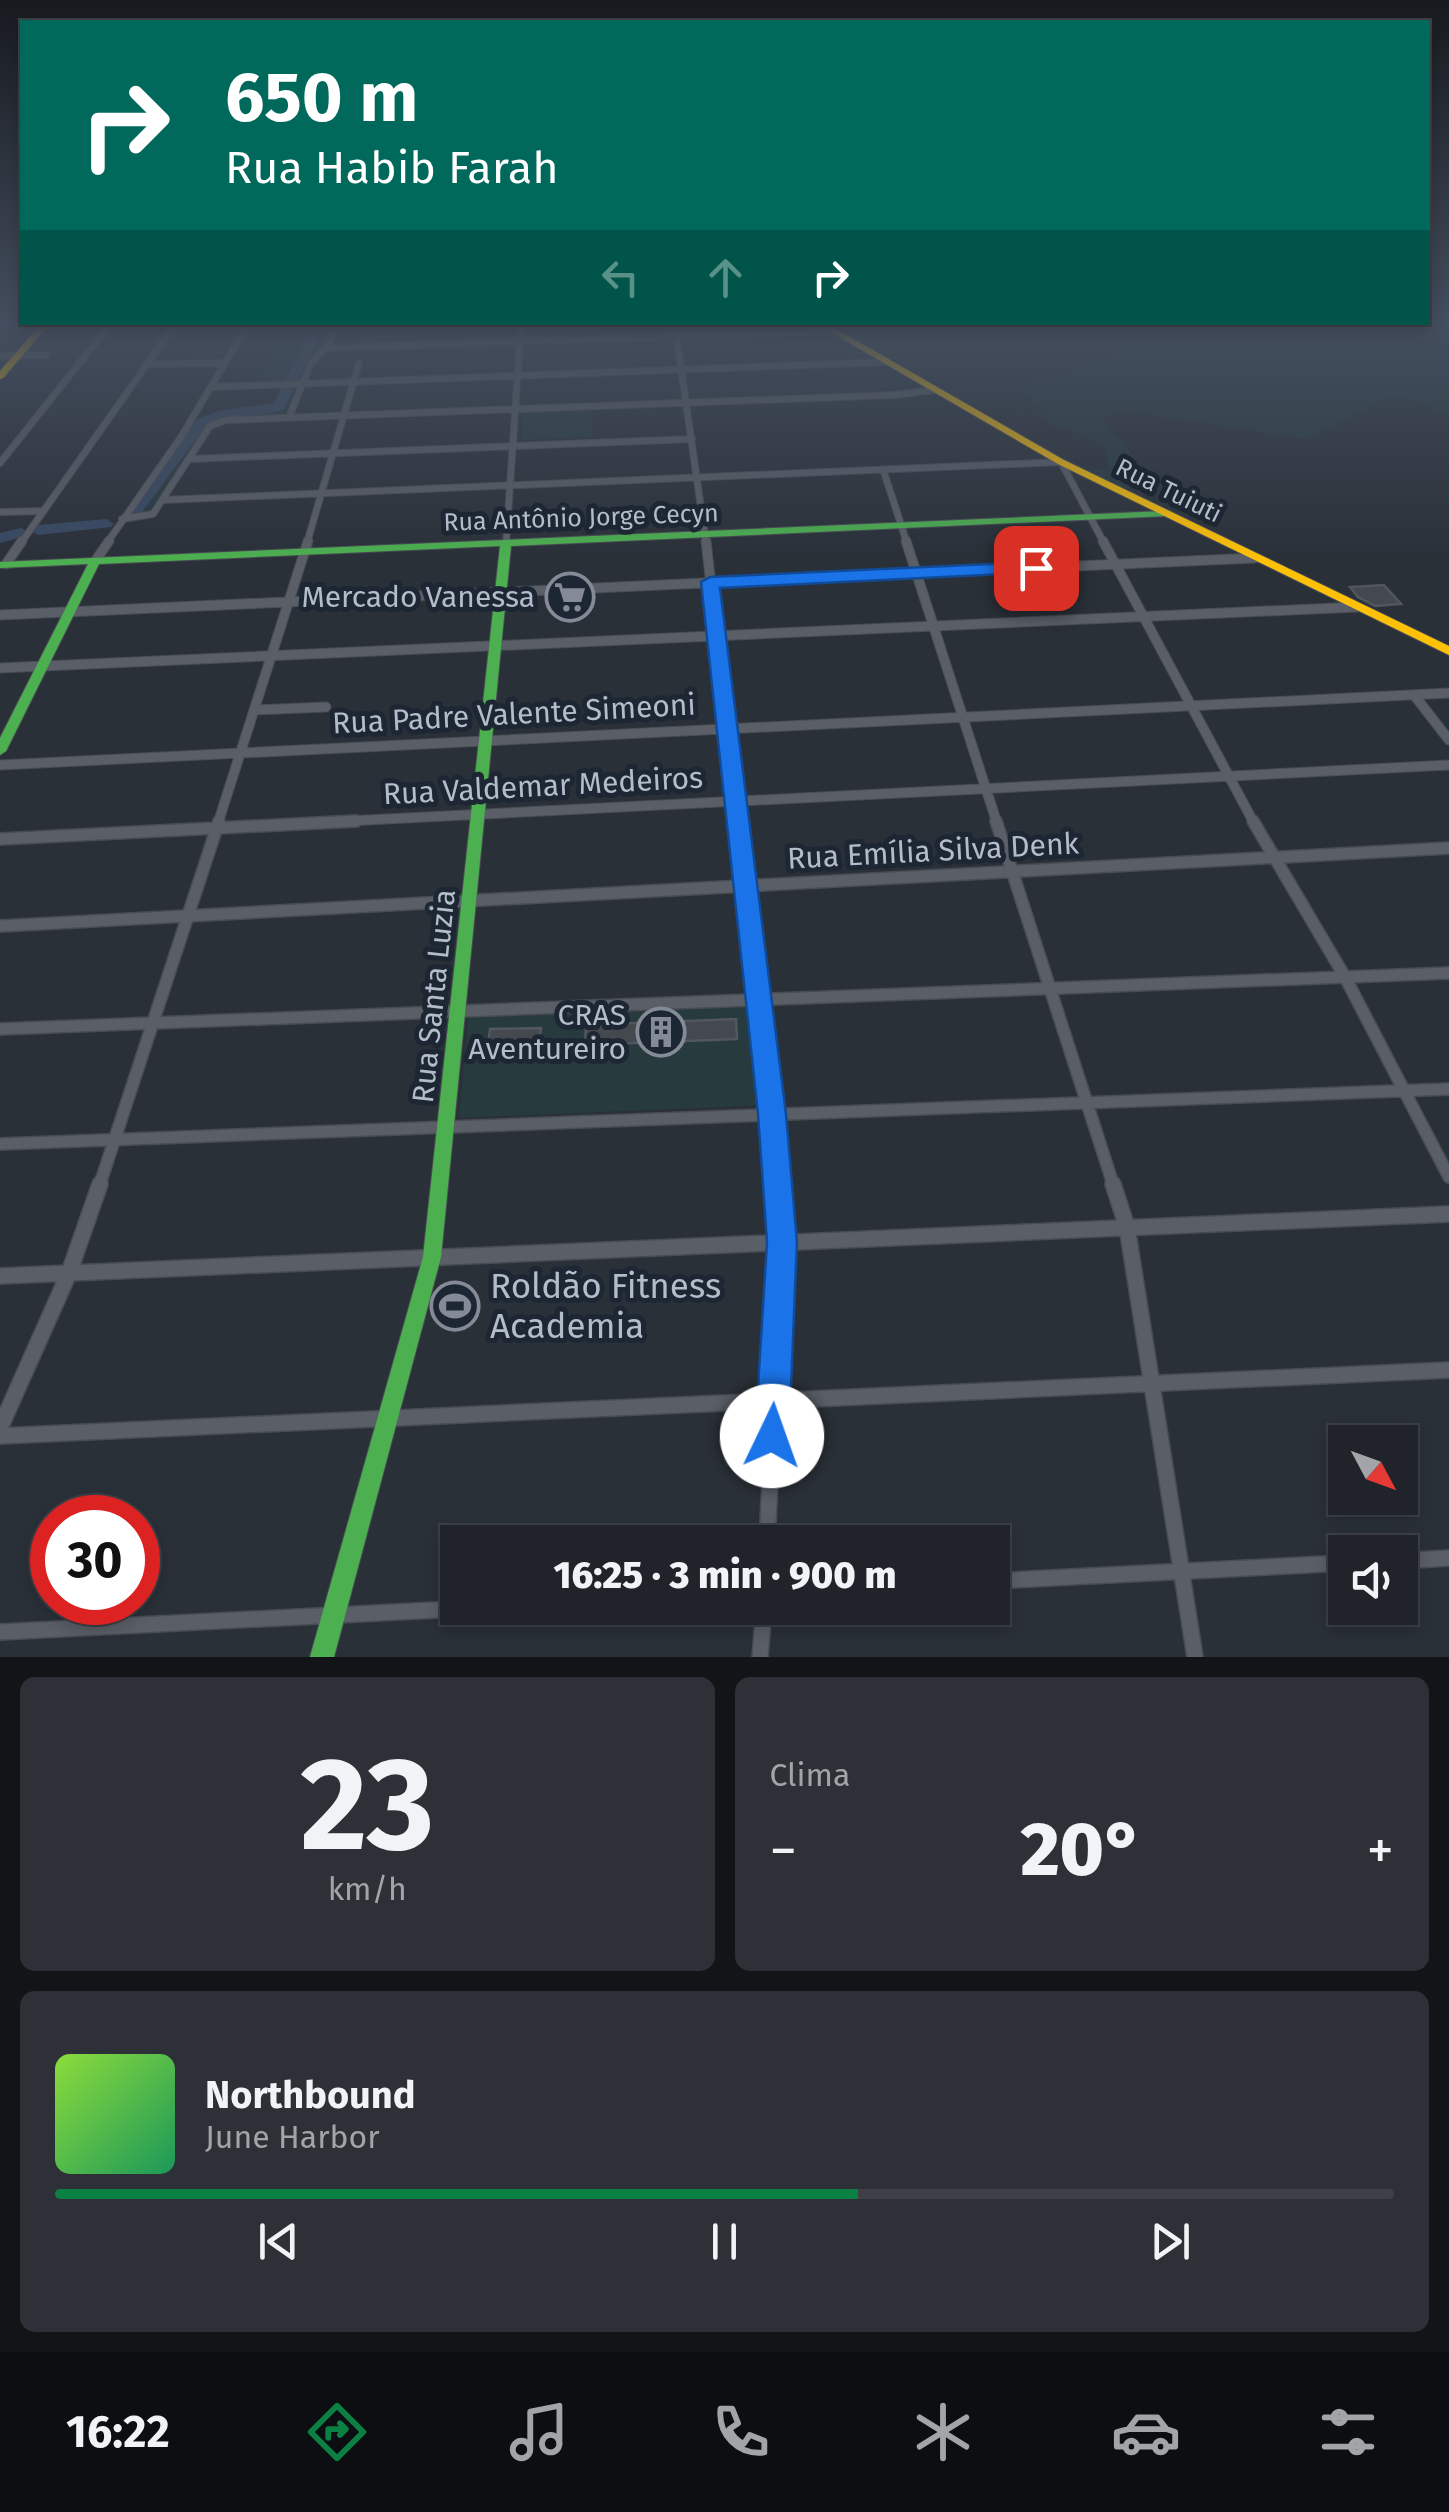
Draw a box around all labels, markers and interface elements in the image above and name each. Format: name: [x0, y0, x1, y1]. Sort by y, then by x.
text: 650 m: [225, 56, 418, 140]
icon: right: [60, 60, 190, 190]
text: Rua Habib Farah: [225, 141, 559, 195]
icon: left: [593, 250, 648, 305]
icon: ahead: [698, 250, 753, 305]
icon: right: [803, 250, 858, 305]
street label: Rua Tuiuti: [1111, 452, 1226, 529]
street label: Rua Antônio Jorge Cecyn: [443, 498, 719, 538]
pin: [994, 526, 1079, 611]
icon: arrive: [1009, 541, 1064, 596]
supermarket icon: Mercado Vanessa: [544, 571, 596, 623]
place label: Mercado Vanessa: [301, 579, 535, 615]
street label: Rua Padre Valente Simeoni: [331, 686, 697, 742]
street label: Rua Valdemar Medeiros: [382, 760, 704, 812]
street label: Rua Emília Silva Denk: [786, 825, 1080, 877]
street label: Rua Santa Luzia: [405, 887, 463, 1105]
place label: CRAS Aventureiro: [468, 997, 626, 1067]
building icon: CRAS Aventureiro: [635, 1006, 687, 1058]
place label: Roldão Fitness Academia: [490, 1265, 721, 1347]
sports icon: Roldão Fitness Academia: [429, 1280, 481, 1332]
position arrow: [720, 1384, 824, 1488]
north arrow: [1328, 1425, 1418, 1515]
map controls: [1328, 1425, 1418, 1625]
speed limit sign: 30: [30, 1495, 160, 1625]
button: sound: [1328, 1535, 1418, 1625]
text: 16:25 · 3 min · 900 m: [553, 1552, 897, 1598]
text: 23: [300, 1727, 434, 1883]
text: Clima: [770, 1756, 850, 1794]
text: 20°: [1020, 1805, 1143, 1895]
text: −: [770, 1818, 797, 1884]
text: +: [1367, 1818, 1394, 1884]
text: km/h: [328, 1870, 407, 1908]
text: Northbound: [205, 2072, 416, 2118]
text: June Harbor: [205, 2118, 380, 2156]
icon: previous: [251, 2214, 306, 2269]
icon: pause: [697, 2214, 752, 2269]
icon: next: [1143, 2214, 1198, 2269]
icon: directions: [302, 2397, 372, 2467]
icon: music: [504, 2397, 574, 2467]
icon: phone: [706, 2397, 776, 2467]
icon: climate: [908, 2397, 978, 2467]
icon: car: [1111, 2397, 1181, 2467]
icon: filters: [1313, 2397, 1383, 2467]
text: 16:22: [66, 2405, 170, 2459]

